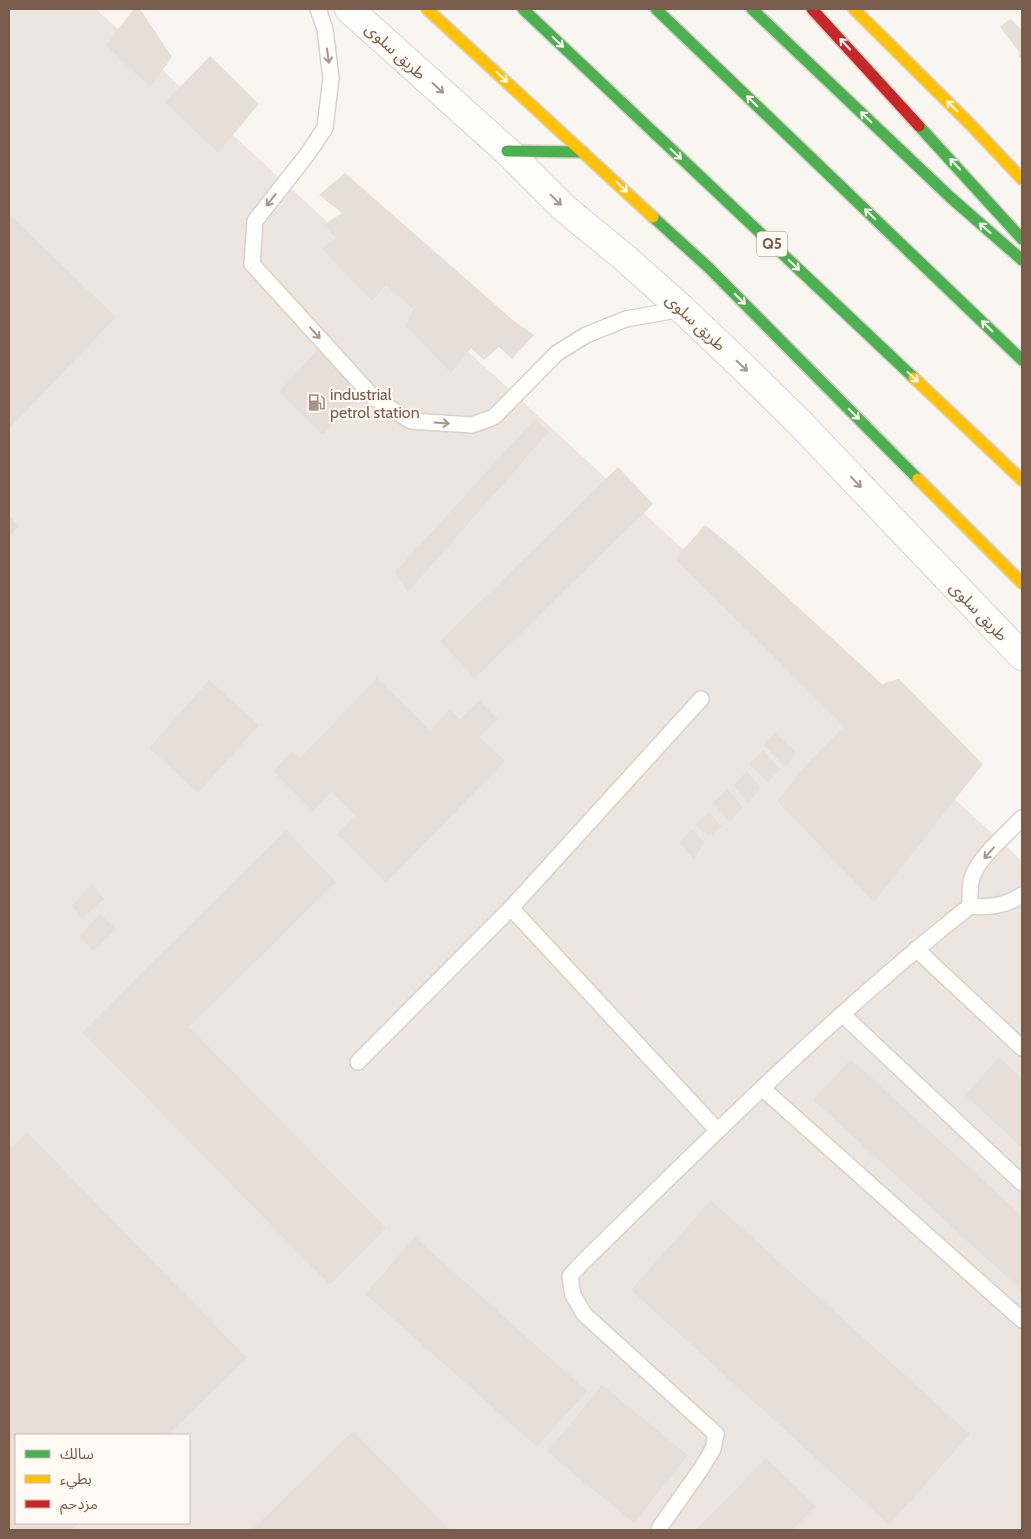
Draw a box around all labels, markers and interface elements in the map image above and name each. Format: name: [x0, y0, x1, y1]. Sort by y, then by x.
street label: طريق سلوى: [361, 19, 430, 84]
one-way arrow: [552, 36, 564, 48]
one-way arrow: [839, 38, 851, 50]
one-way arrow: [324, 48, 334, 64]
one-way arrow: [496, 71, 508, 83]
one-way arrow: [431, 83, 444, 94]
one-way arrow: [746, 95, 759, 107]
one-way arrow: [946, 100, 958, 112]
one-way arrow: [860, 111, 873, 123]
one-way arrow: [670, 148, 683, 160]
one-way arrow: [949, 157, 961, 170]
one-way arrow: [615, 181, 628, 193]
one-way arrow: [266, 193, 277, 206]
one-way arrow: [550, 194, 562, 206]
one-way arrow: [864, 208, 876, 220]
one-way arrow: [979, 222, 992, 234]
road number: Q5: [757, 232, 787, 256]
one-way arrow: [788, 259, 801, 271]
street label: طريق سلوى: [661, 290, 730, 356]
one-way arrow: [734, 293, 746, 305]
one-way arrow: [981, 320, 993, 332]
one-way arrow: [309, 326, 321, 339]
one-way arrow: [736, 360, 749, 372]
one-way arrow: [906, 371, 919, 383]
place label: industrial petrol station: [330, 385, 420, 422]
fuel station icon: industrial petrol station: [306, 393, 326, 413]
one-way arrow: [848, 408, 860, 420]
one-way arrow: [434, 418, 450, 428]
one-way arrow: [850, 476, 862, 488]
street label: طريق سلوى: [945, 578, 1012, 646]
one-way arrow: [983, 847, 994, 860]
legend: [15, 1434, 190, 1524]
text: سالك: [60, 1445, 94, 1463]
text: بطيء: [60, 1470, 92, 1490]
text: مزدحم: [60, 1495, 98, 1515]

